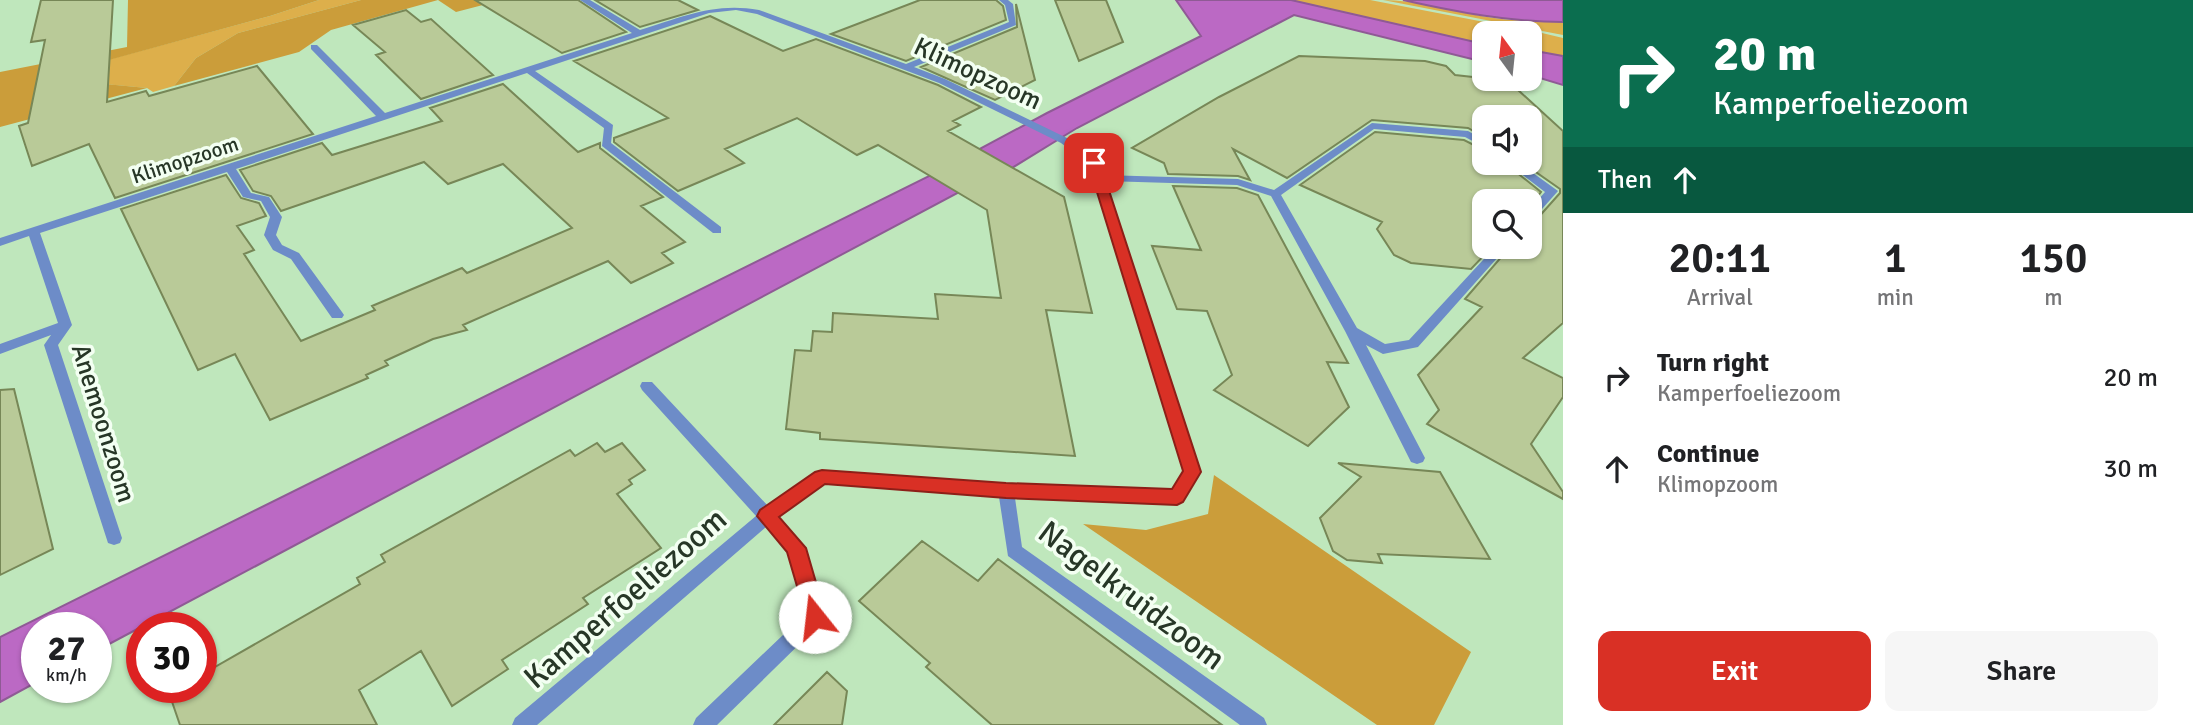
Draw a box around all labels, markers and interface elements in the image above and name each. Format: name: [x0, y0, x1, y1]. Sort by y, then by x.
north arrow: [1472, 21, 1542, 91]
map controls: [1472, 21, 1542, 259]
text: 20 m: [1713, 24, 1816, 84]
icon: right: [1598, 28, 1689, 119]
street label: Klimopzoom: [909, 30, 1046, 117]
text: Kamperfoeliezoom: [1713, 84, 1969, 123]
button: sound: [1472, 105, 1542, 175]
street label: Klimopzoom: [128, 131, 242, 189]
pin: [1064, 133, 1124, 193]
icon: arrive: [1075, 144, 1113, 182]
icon: ahead: [1666, 161, 1704, 199]
text: Then: [1598, 164, 1652, 196]
button: search: [1472, 189, 1542, 259]
text: 20:11: [1669, 233, 1771, 284]
text: 1: [1884, 233, 1907, 284]
text: 150: [2019, 233, 2087, 284]
text: Arrival: [1687, 283, 1753, 312]
text: min: [1877, 283, 1914, 312]
text: m: [2044, 283, 2063, 312]
street label: Anemoonzoom: [64, 340, 142, 506]
text: Turn right: [1657, 347, 1769, 379]
icon: right: [1598, 359, 1636, 397]
text: 20 m: [2103, 362, 2158, 394]
text: Kamperfoeliezoom: [1657, 379, 1841, 408]
text: Continue: [1657, 438, 1759, 470]
icon: ahead: [1598, 450, 1636, 488]
text: 30 m: [2103, 453, 2158, 485]
text: Klimopzoom: [1657, 470, 1778, 499]
street label: Kamperfoeliezoom: [516, 500, 735, 697]
street label: Nagelkruidzoom: [1031, 513, 1233, 678]
position arrow: [778, 580, 852, 654]
speed limit sign: 30: [126, 612, 217, 703]
text: 27: [48, 627, 85, 670]
button: Exit: [1598, 631, 1871, 711]
button: Share: [1885, 631, 2158, 711]
text: km/h: [46, 664, 87, 686]

